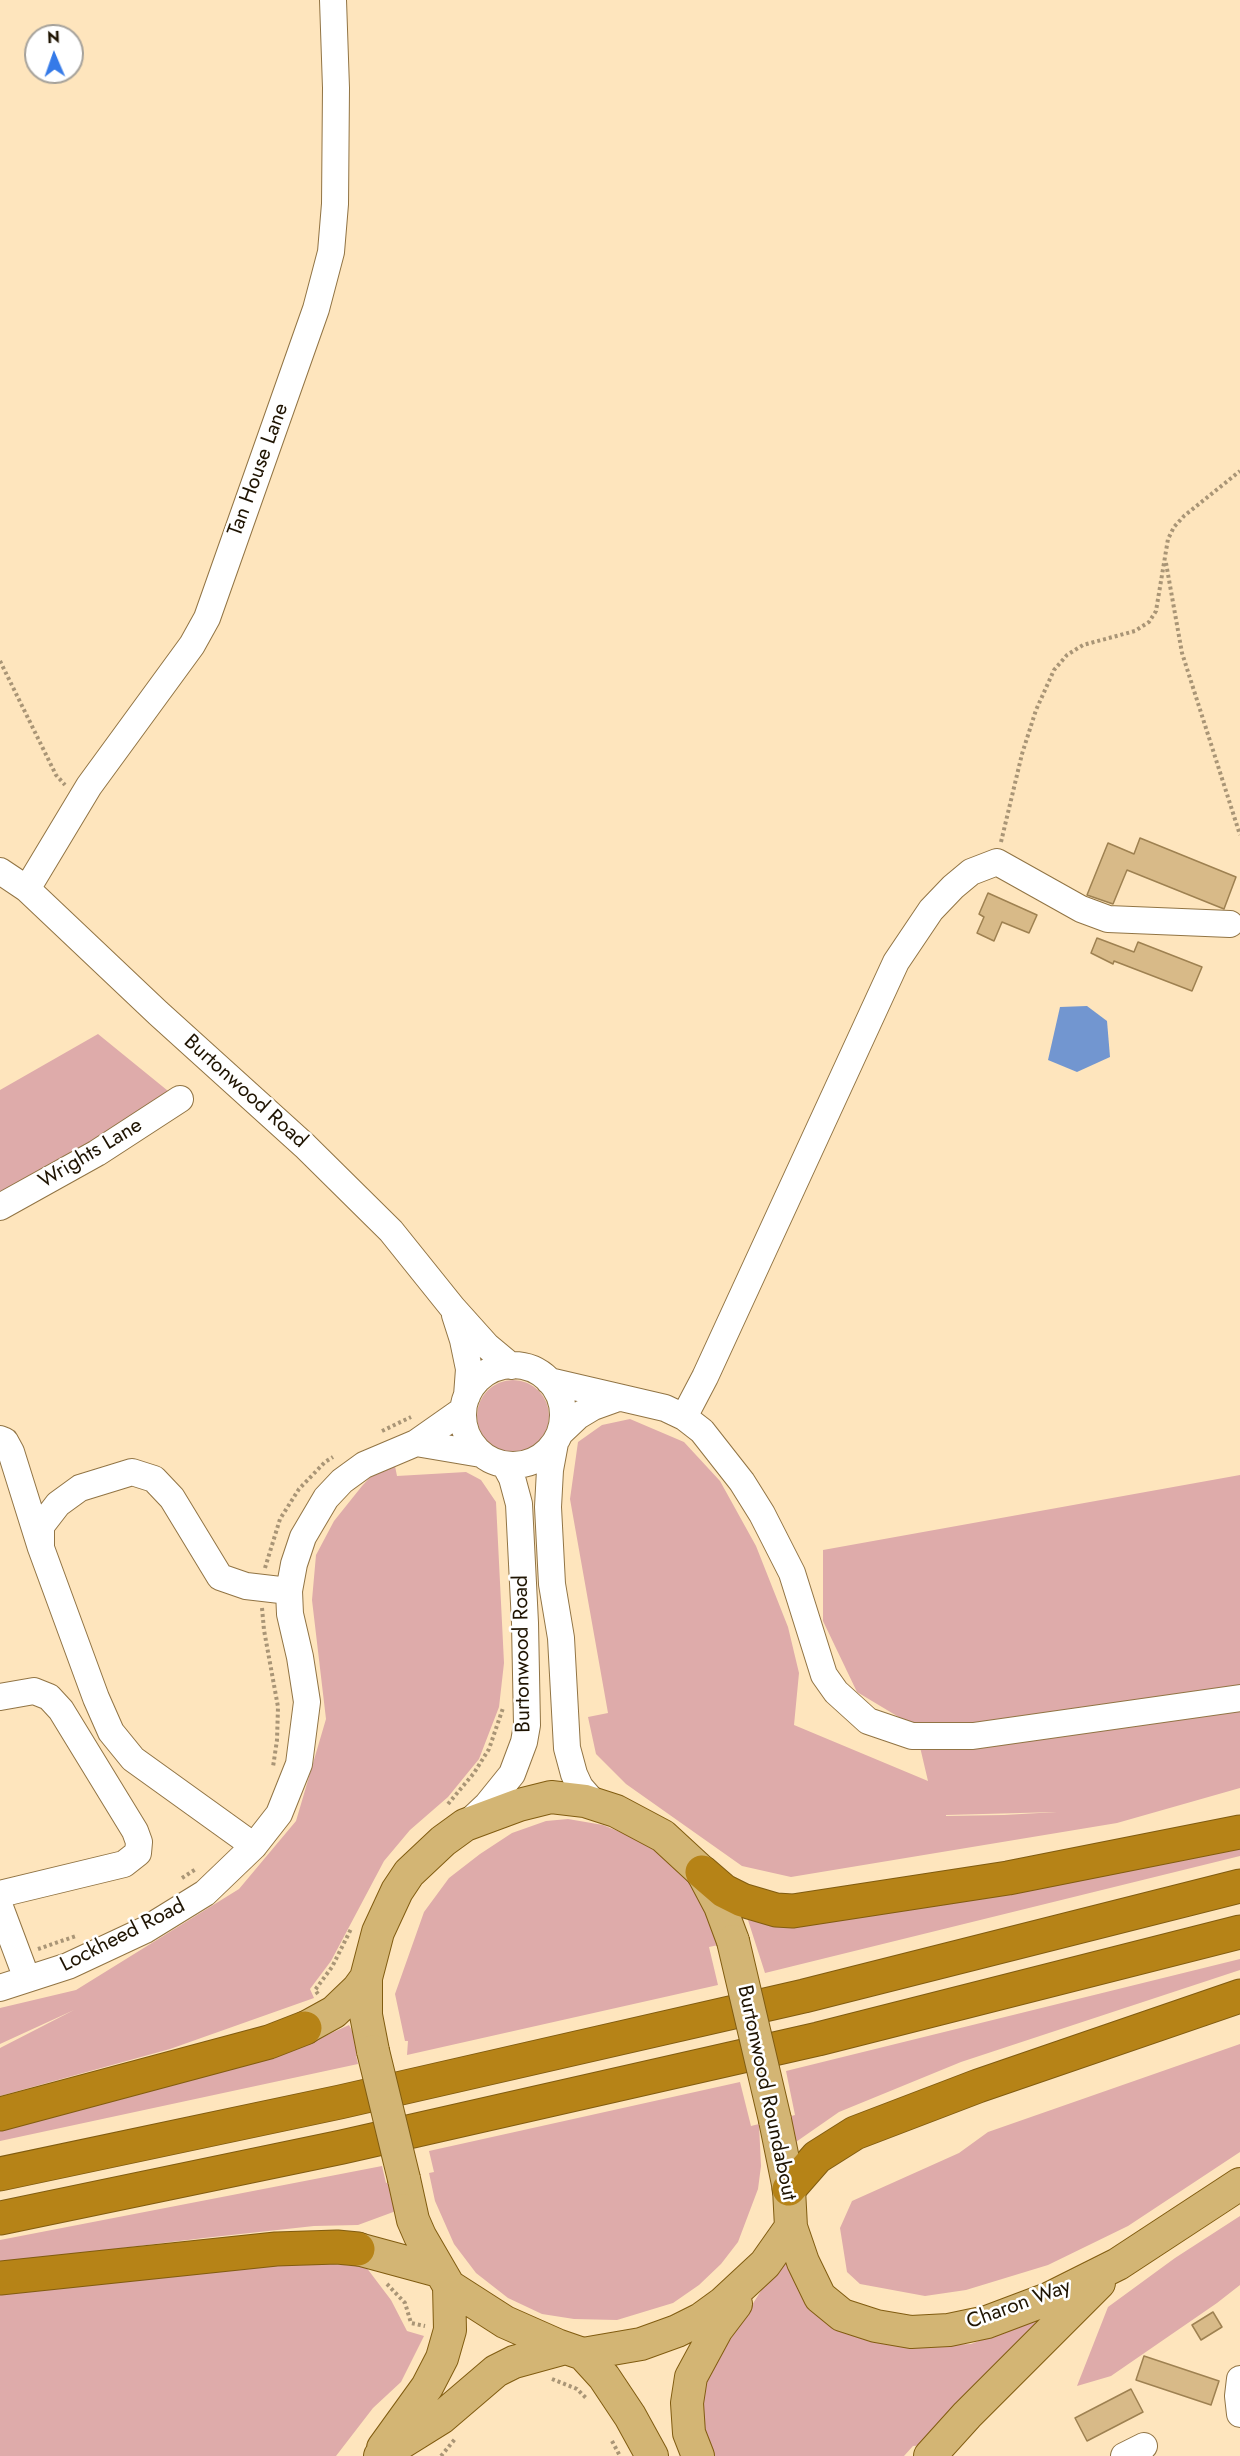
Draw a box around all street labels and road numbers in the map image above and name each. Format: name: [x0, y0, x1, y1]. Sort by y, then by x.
street label: Tan House Lane: [223, 400, 295, 540]
street label: Burtonwood Road: [178, 1030, 312, 1154]
street label: Wrights Lane: [35, 1113, 147, 1195]
street label: Burtonwood Road: [509, 1575, 537, 1733]
street label: Lockheed Road: [57, 1894, 189, 1978]
street label: Burtonwood Roundabout: [731, 1983, 801, 2203]
street label: Charon Way: [963, 2274, 1075, 2336]

